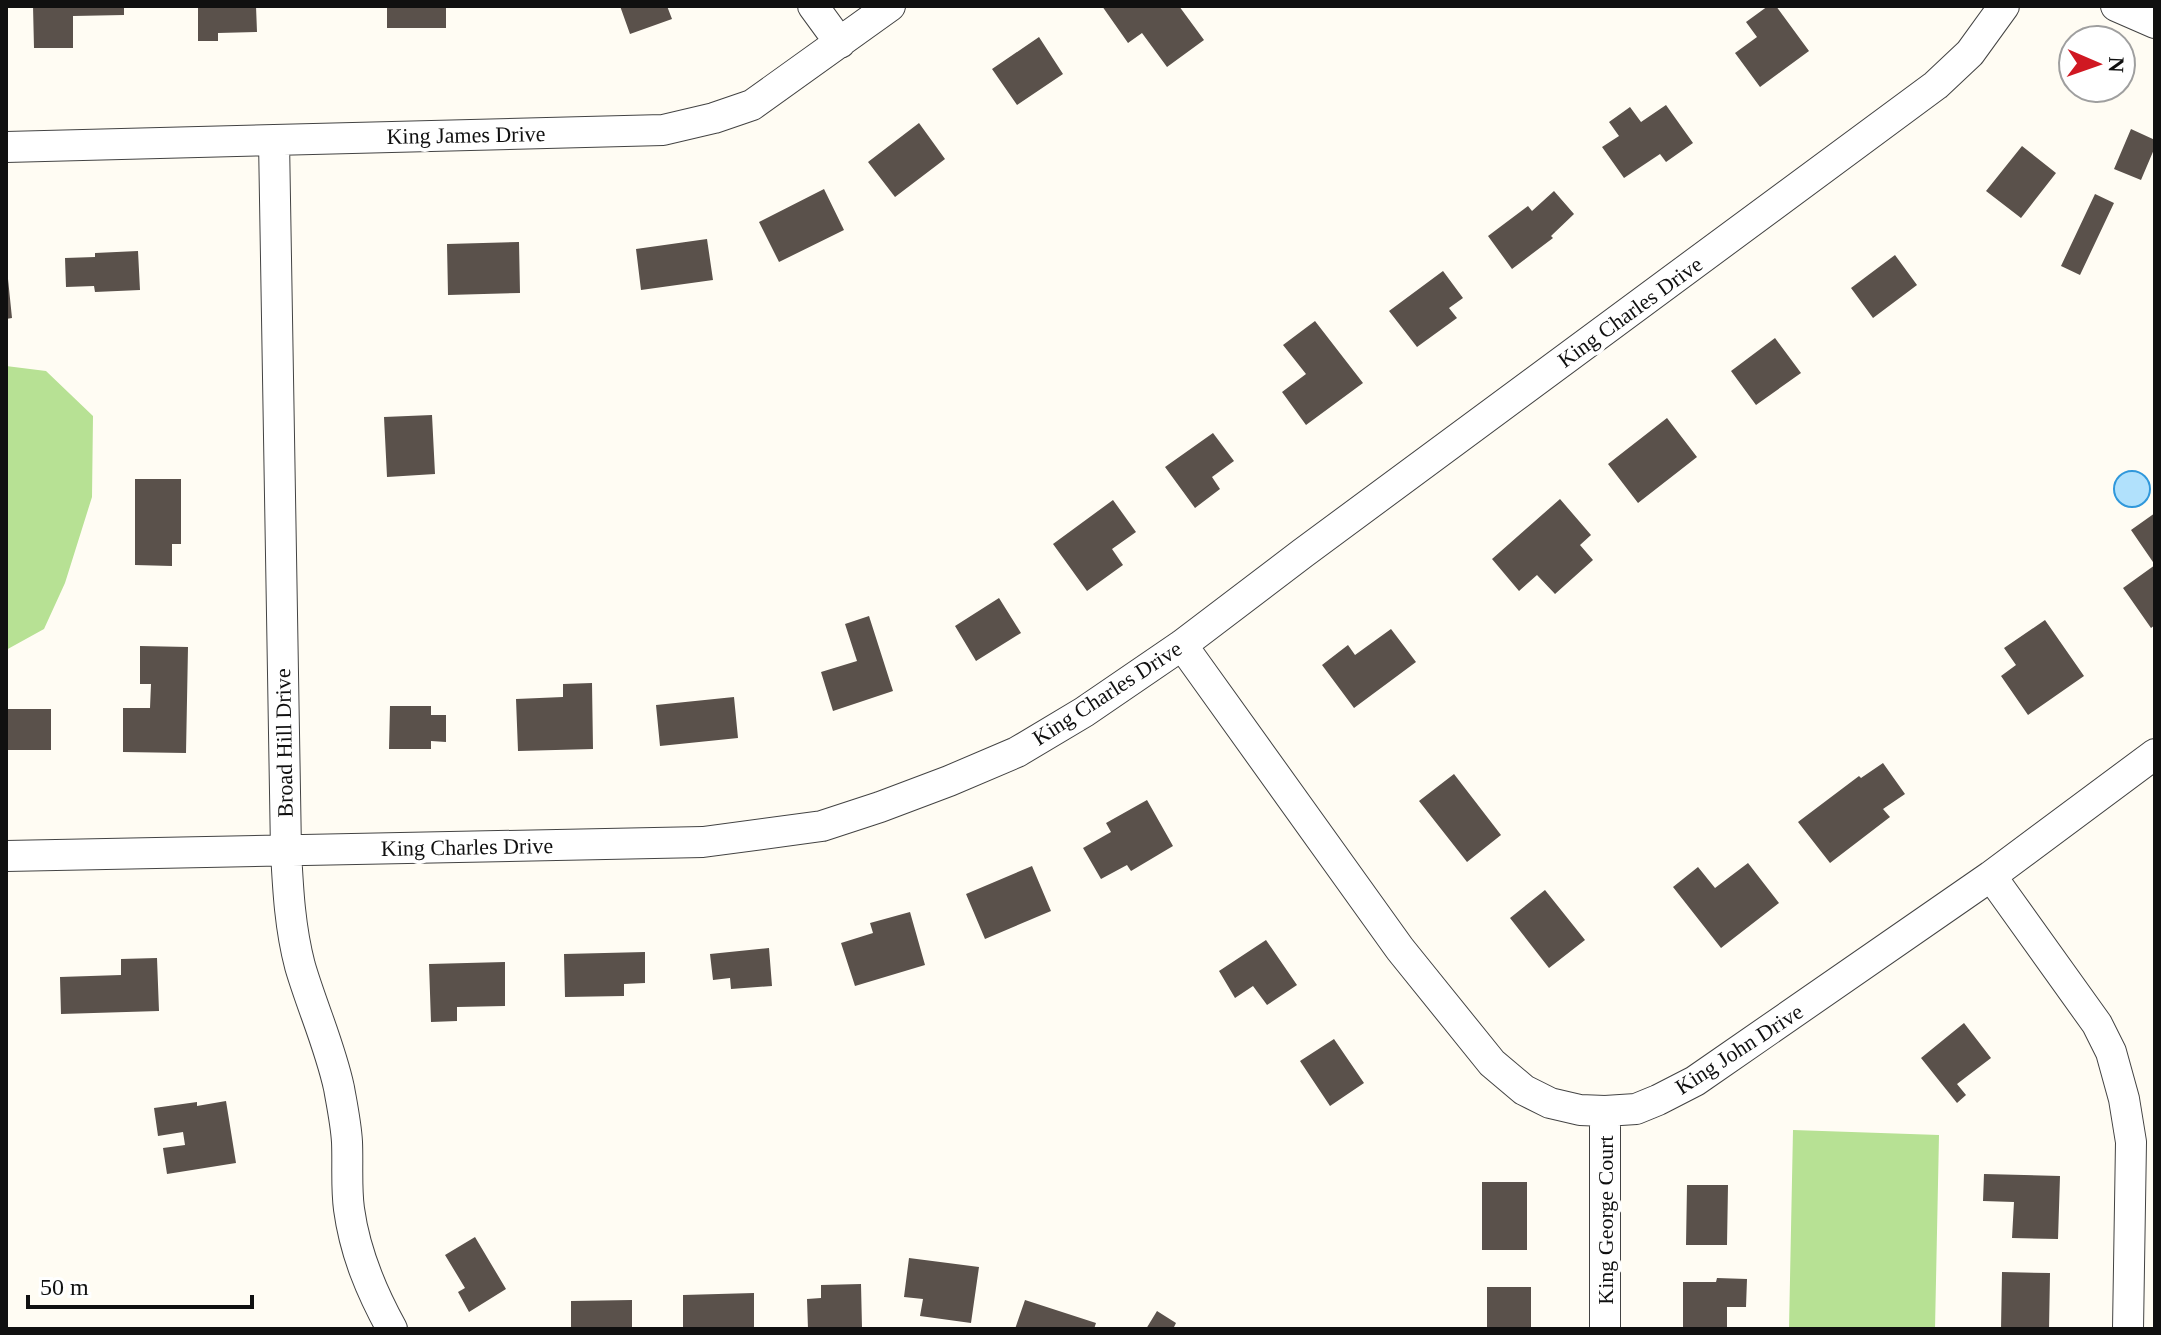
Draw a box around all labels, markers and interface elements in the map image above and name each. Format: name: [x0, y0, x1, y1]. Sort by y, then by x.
north arrow: [2057, 24, 2137, 104]
text: N: [2104, 56, 2129, 73]
street label: King James Drive: [386, 121, 546, 149]
street label: King Charles Drive: [1553, 251, 1707, 373]
street label: King Charles Drive: [1028, 636, 1186, 750]
street label: Broad Hill Drive: [270, 668, 298, 818]
street label: King Charles Drive: [381, 833, 553, 861]
street label: King John Drive: [1671, 999, 1807, 1099]
street label: King George Court: [1593, 1135, 1618, 1305]
scale bar: [28, 1259, 252, 1309]
text: 50 m: [40, 1274, 89, 1300]

